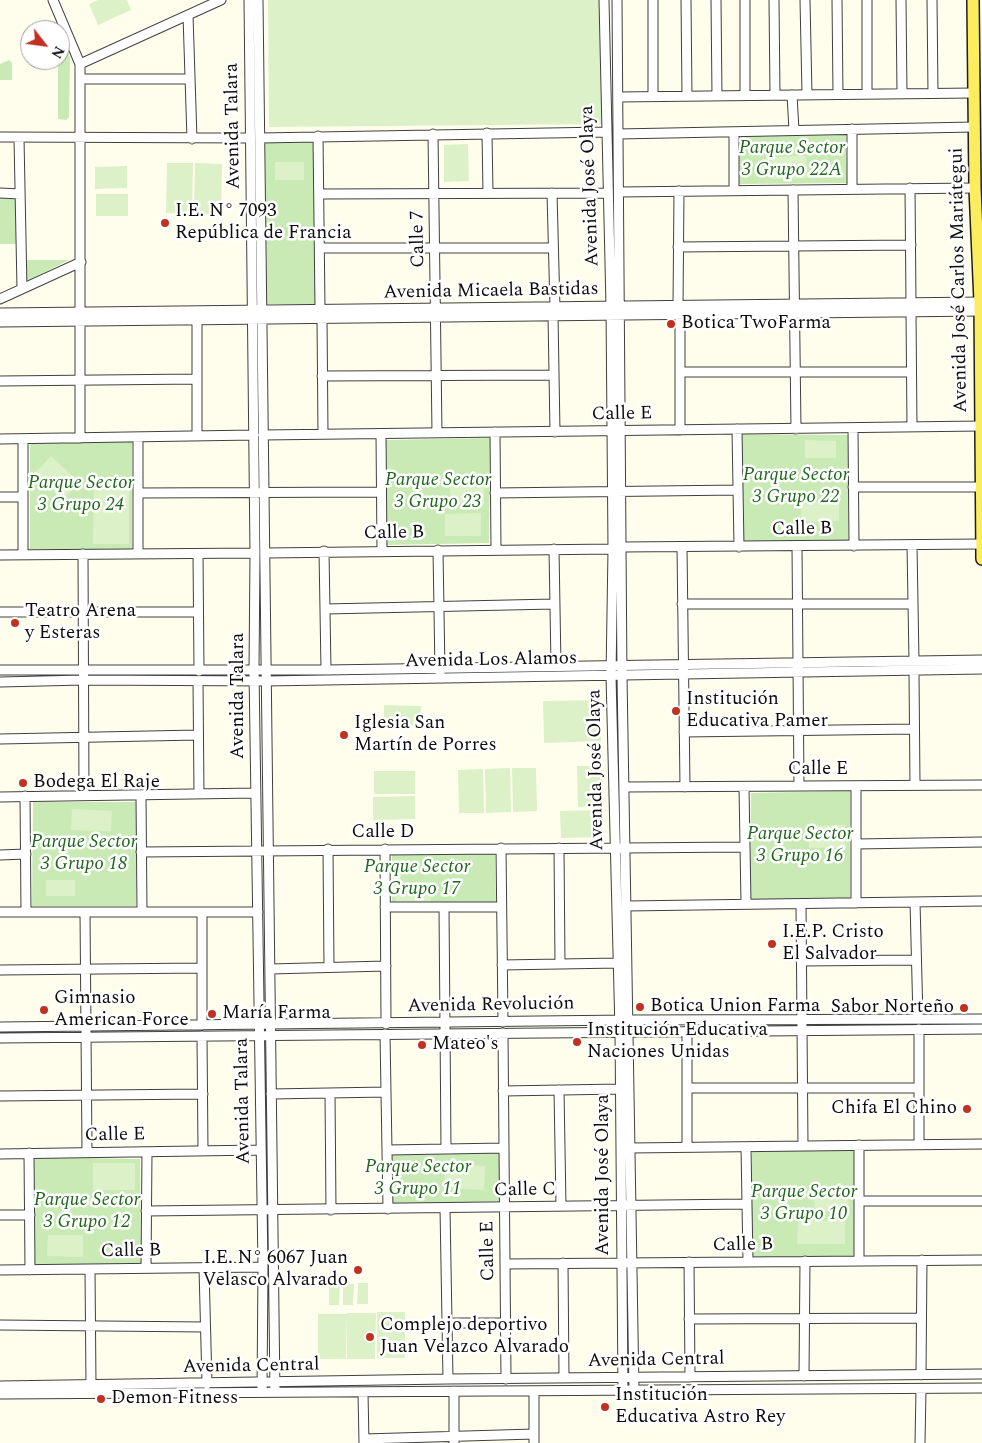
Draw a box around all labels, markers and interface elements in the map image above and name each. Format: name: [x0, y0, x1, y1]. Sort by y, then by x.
north arrow: [20, 20, 70, 70]
text: N: [46, 42, 70, 62]
street label: Avenida Talara: [221, 63, 247, 189]
street label: Avenida José Olaya: [577, 105, 605, 267]
park label: Parque Sector 3 Grupo 22A: [739, 138, 845, 182]
street label: Avenida José Carlos Mariátegui: [946, 147, 974, 413]
place label: I.E. N° 7093 República de Francia: [175, 201, 352, 245]
street label: Calle 7: [407, 210, 431, 268]
marker: I.E. N° 7093 República de Francia: [159, 217, 171, 229]
street label: Avenida Micaela Bastidas: [383, 279, 599, 305]
place label: Botica TwoFarma: [681, 313, 831, 335]
marker: Botica TwoFarma: [665, 318, 677, 330]
street label: Calle E: [592, 403, 652, 427]
park label: Parque Sector 3 Grupo 22: [743, 465, 849, 509]
park label: Parque Sector 3 Grupo 23: [385, 470, 491, 514]
park label: Parque Sector 3 Grupo 24: [28, 473, 134, 517]
street label: Calle B: [772, 518, 832, 542]
street label: Calle B: [364, 522, 424, 546]
place label: Teatro Arena y Esteras: [25, 601, 136, 645]
marker: Teatro Arena y Esteras: [9, 617, 21, 629]
street label: Avenida Talara: [228, 633, 250, 759]
street label: Avenida Los Alamos: [405, 648, 577, 674]
street label: Avenida José Olaya: [584, 689, 610, 851]
place label: Institución Educativa Pamer: [686, 689, 828, 733]
marker: Institución Educativa Pamer: [670, 705, 682, 717]
place label: Iglesia San Martín de Porres: [354, 713, 497, 757]
marker: Iglesia San Martín de Porres: [338, 729, 350, 741]
street label: Calle E: [788, 759, 848, 781]
place label: Bodega El Raje: [33, 772, 160, 794]
marker: Bodega El Raje: [17, 777, 29, 789]
street label: Calle D: [352, 822, 414, 844]
park label: Parque Sector 3 Grupo 16: [747, 824, 853, 868]
park label: Parque Sector 3 Grupo 18: [31, 832, 137, 876]
park label: Parque Sector 3 Grupo 17: [364, 857, 470, 901]
place label: I.E.P. Cristo El Salvador: [782, 922, 884, 966]
marker: I.E.P. Cristo El Salvador: [766, 938, 778, 950]
place label: Gimnasio American Force: [54, 988, 189, 1032]
street label: Avenida Revolución: [407, 993, 575, 1019]
place label: Botica Union Farma: [650, 996, 820, 1018]
place label: Sabor Norteño: [831, 997, 954, 1019]
marker: Botica Union Farma: [634, 1001, 646, 1013]
marker: Sabor Norteño: [958, 1002, 970, 1014]
place label: María Farma: [222, 1003, 331, 1025]
marker: Gimnasio American Force: [38, 1004, 50, 1016]
marker: María Farma: [206, 1008, 218, 1020]
place label: Institución Educativa Naciones Unidas: [587, 1020, 768, 1064]
place label: Mateo's: [432, 1034, 499, 1056]
marker: Institución Educativa Naciones Unidas: [571, 1036, 583, 1048]
street label: Avenida Talara: [231, 1038, 257, 1164]
marker: Mateo's: [416, 1039, 428, 1051]
street label: Avenida José Olaya: [593, 1094, 615, 1256]
place label: Chifa El Chino: [831, 1098, 957, 1120]
marker: Chifa El Chino: [961, 1103, 973, 1115]
street label: Calle E: [85, 1124, 145, 1148]
park label: Parque Sector 3 Grupo 11: [365, 1157, 471, 1201]
street label: Calle C: [494, 1179, 556, 1203]
park label: Parque Sector 3 Grupo 10: [751, 1182, 857, 1226]
park label: Parque Sector 3 Grupo 12: [34, 1190, 140, 1234]
street label: Calle E: [477, 1221, 501, 1281]
street label: Calle B: [713, 1234, 773, 1258]
street label: Calle B: [101, 1240, 161, 1264]
place label: I.E. N° 6067 Juan Velasco Alvarado: [203, 1248, 348, 1292]
marker: I.E. N° 6067 Juan Velasco Alvarado: [352, 1264, 364, 1276]
place label: Complejo deportivo Juan Velazco Alvarado: [380, 1315, 569, 1359]
marker: Complejo deportivo Juan Velazco Alvarado: [364, 1331, 376, 1343]
street label: Avenida Central: [587, 1348, 725, 1374]
street label: Avenida Central: [182, 1354, 320, 1380]
place label: Institución Educativa Astro Rey: [615, 1385, 785, 1429]
place label: Demon Fitness: [111, 1388, 238, 1410]
marker: Demon Fitness: [95, 1393, 107, 1405]
marker: Institución Educativa Astro Rey: [599, 1401, 611, 1413]

